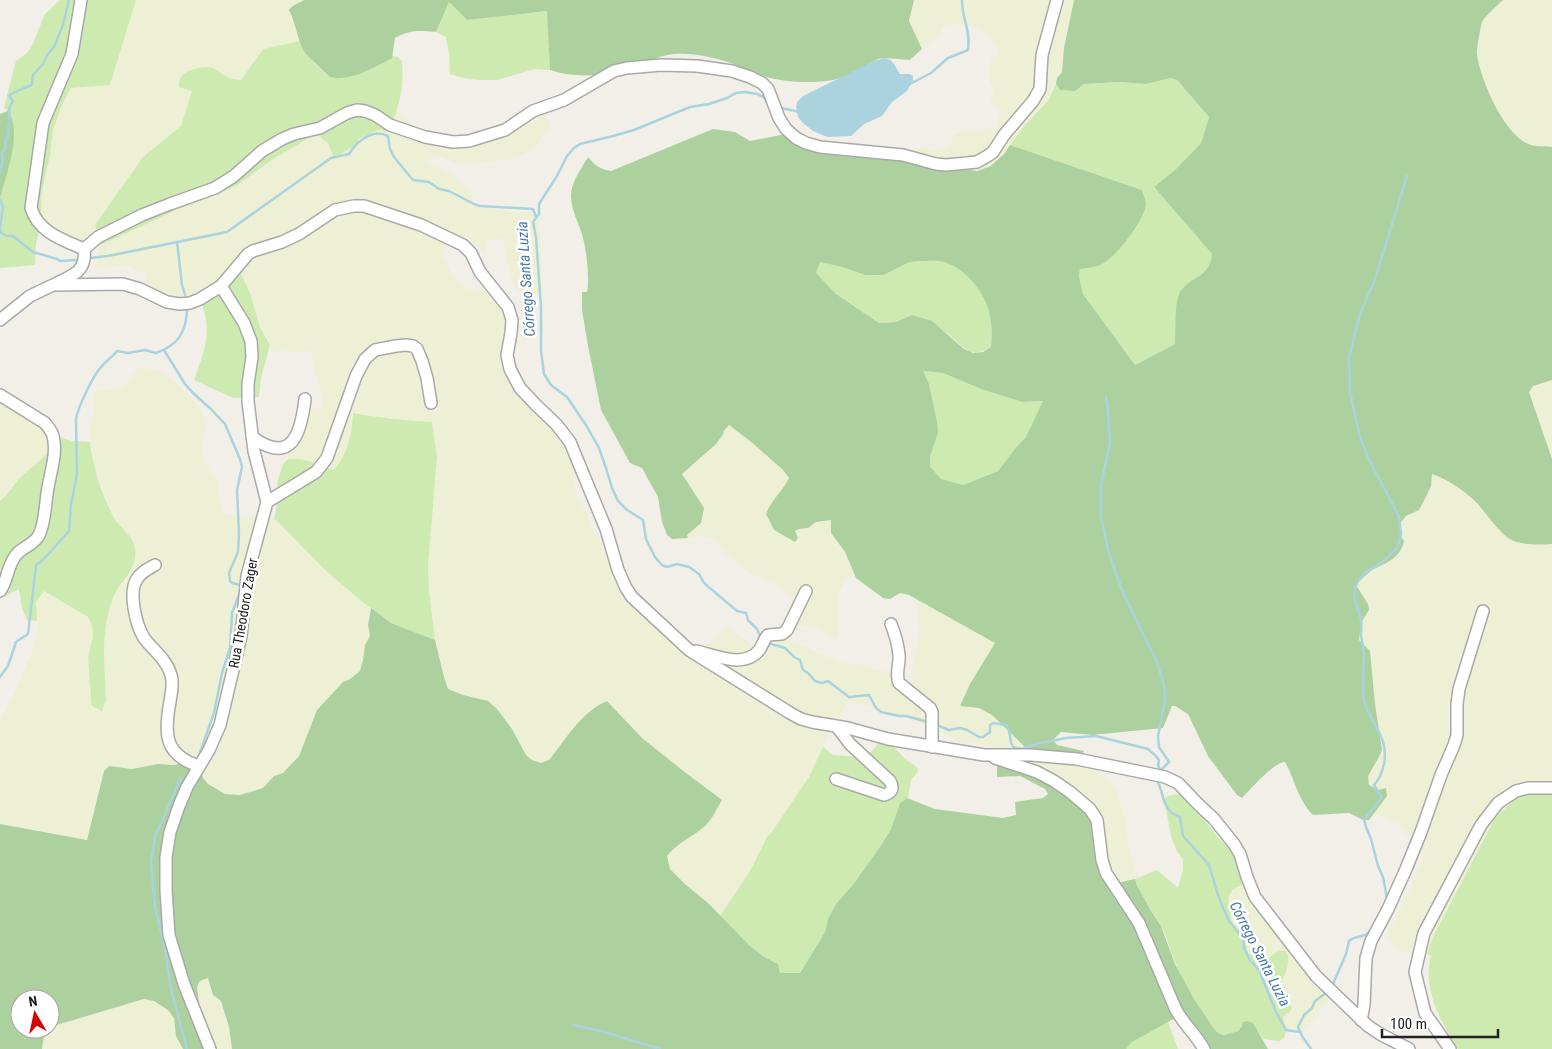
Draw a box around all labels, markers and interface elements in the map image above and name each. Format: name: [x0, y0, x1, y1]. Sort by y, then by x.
water label: Córrego Santa Luzia: [513, 221, 539, 337]
street label: Rua Theodoro Zager: [225, 557, 261, 669]
water label: Córrego Santa Luzia: [1226, 898, 1294, 1010]
north arrow: [10, 989, 60, 1039]
text: N: [27, 993, 38, 1010]
scale bar: [1382, 1006, 1498, 1038]
text: 100 m: [1390, 1015, 1427, 1033]

